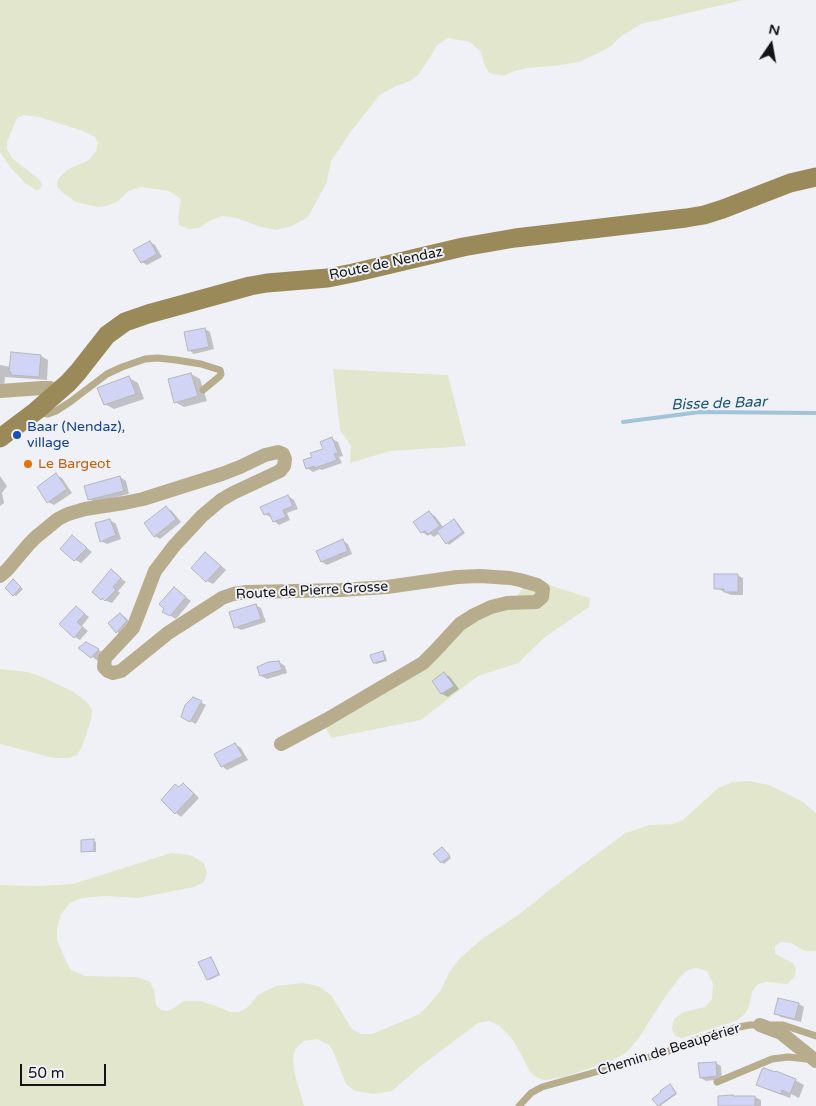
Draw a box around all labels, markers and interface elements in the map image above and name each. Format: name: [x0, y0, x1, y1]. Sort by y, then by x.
north arrow: [746, 20, 796, 70]
text: N: [767, 20, 781, 39]
street label: Route de Nendaz: [328, 244, 444, 284]
water label: Bisse de Baar: [671, 393, 767, 415]
place label: Baar (Nendaz), village: [27, 419, 125, 452]
marker: Baar (Nendaz), village: [11, 429, 23, 441]
place label: Le Bargeot: [38, 456, 111, 472]
marker: Le Bargeot: [22, 458, 34, 470]
street label: Route de Pierre Grosse: [235, 579, 389, 603]
street label: Chemin de Beaupérier: [596, 1020, 742, 1080]
scale bar: [22, 1054, 109, 1086]
text: 50 m: [28, 1064, 65, 1082]

